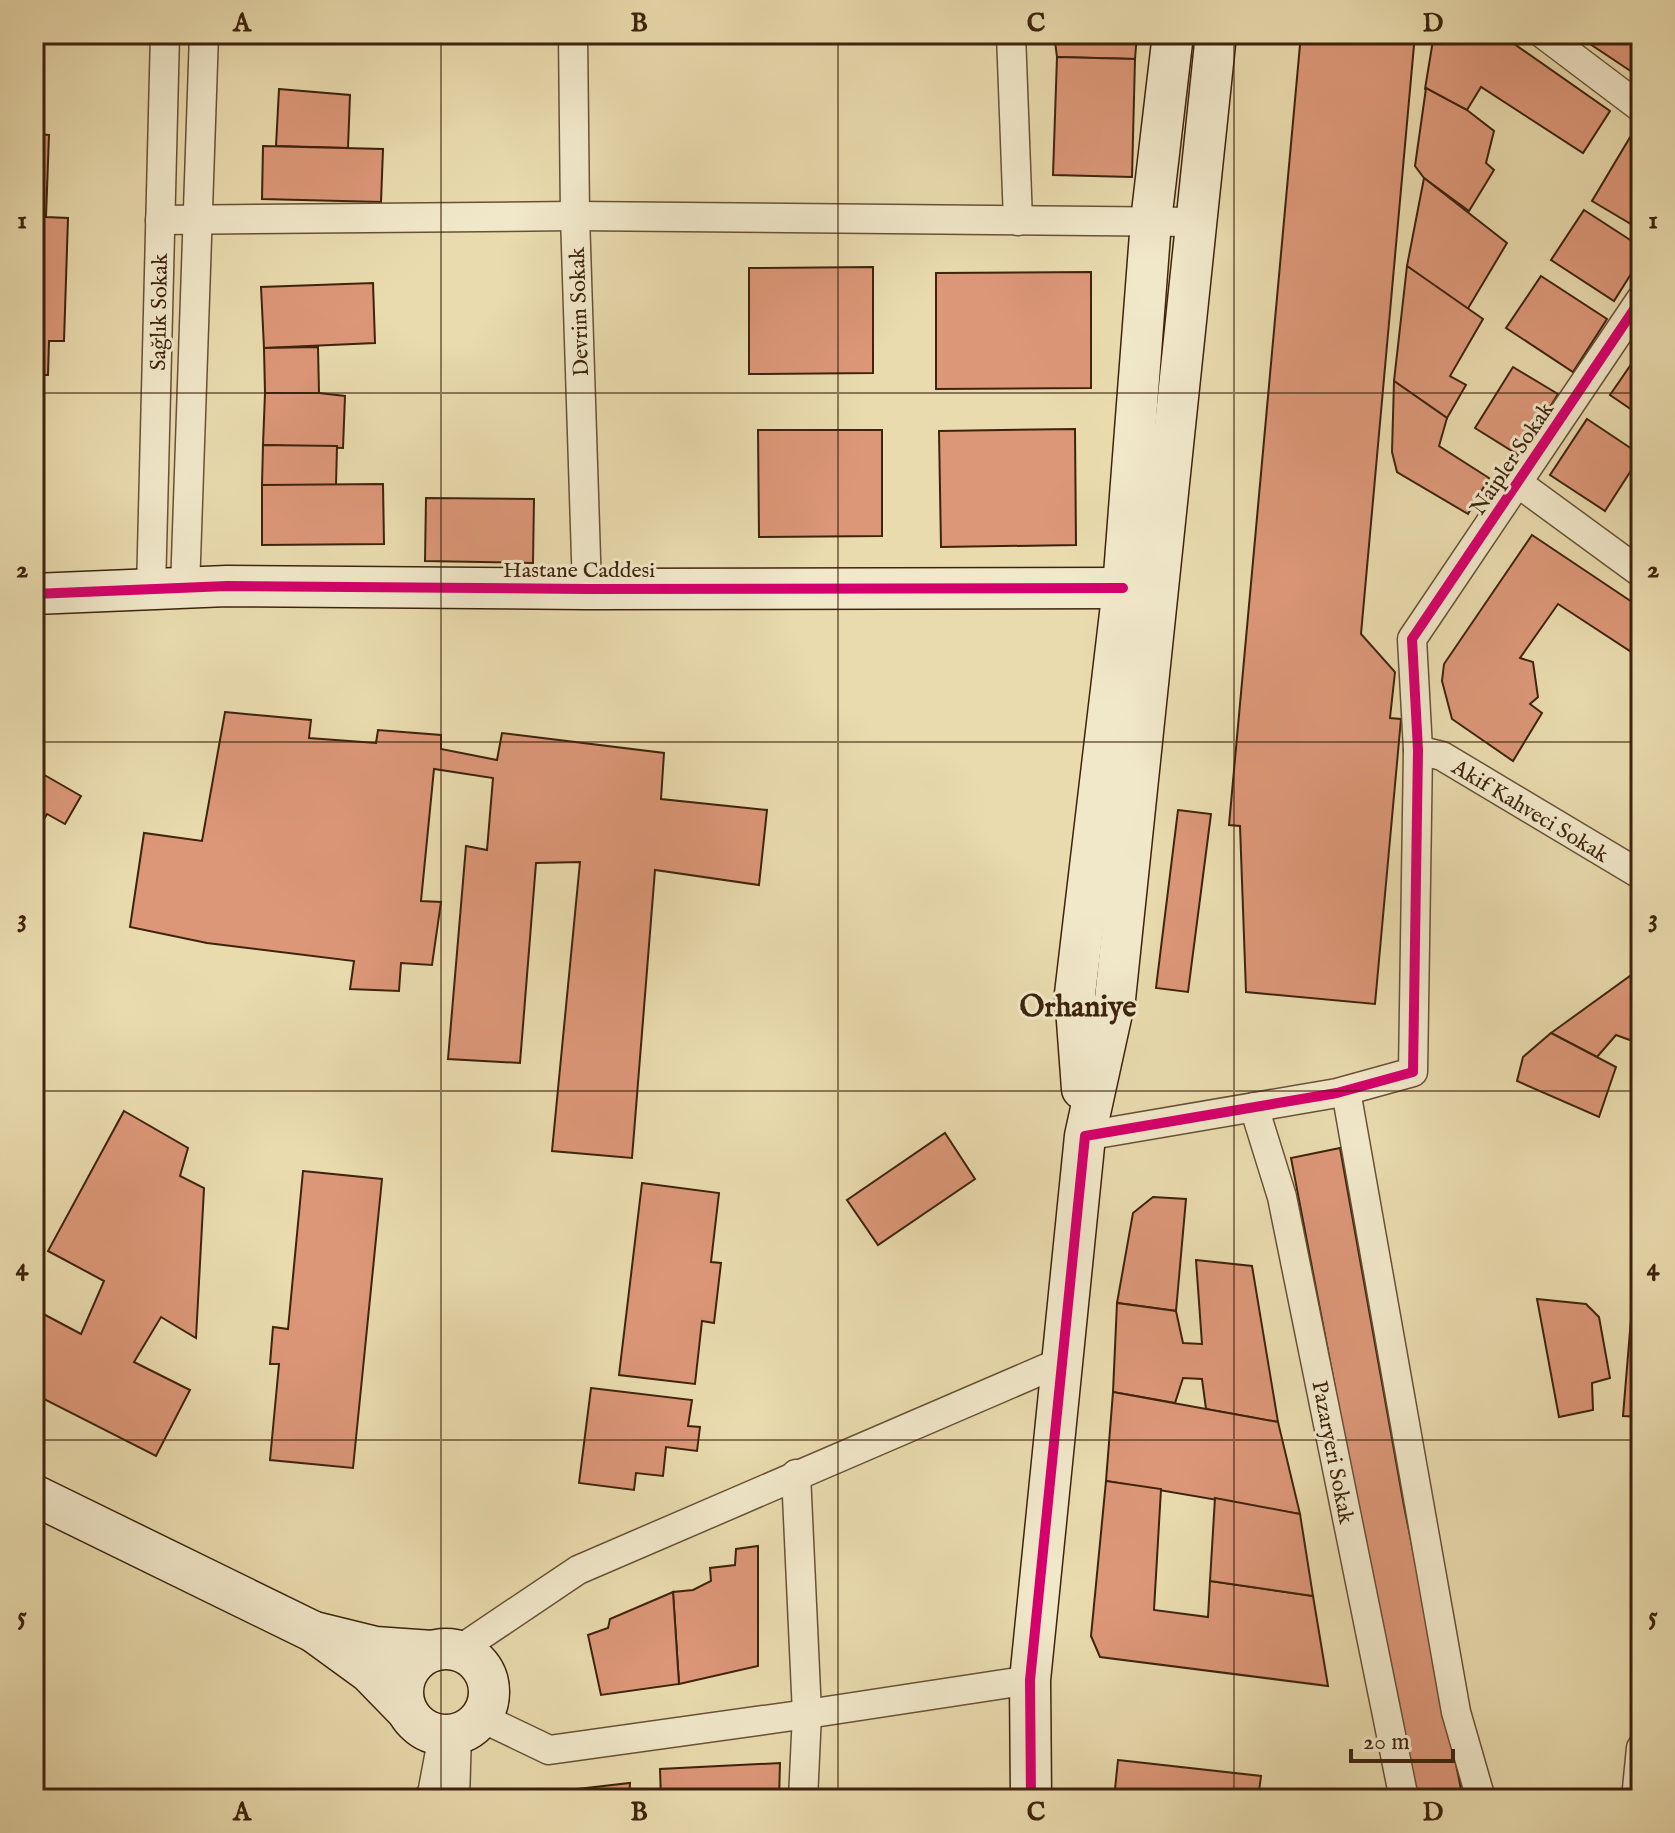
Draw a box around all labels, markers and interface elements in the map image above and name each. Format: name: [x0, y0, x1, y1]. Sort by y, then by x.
text: A: [232, 7, 252, 40]
text: B: [630, 7, 648, 40]
text: C: [1027, 7, 1046, 40]
text: D: [1423, 7, 1444, 40]
text: 1: [17, 204, 27, 237]
text: 1: [1648, 204, 1658, 237]
street label: Devrim Sokak: [564, 247, 596, 377]
street label: Sağlık Sokak: [145, 253, 175, 371]
street label: Naipler Sokak: [1465, 397, 1561, 521]
text: 2: [16, 553, 28, 586]
text: 2: [1647, 553, 1659, 586]
street label: Hastane Caddesi: [503, 557, 655, 585]
street label: Akif Kahveci Sokak: [1446, 753, 1614, 870]
text: 3: [17, 902, 27, 935]
text: 3: [1648, 902, 1658, 935]
district label: Orhaniye: [1020, 989, 1137, 1027]
text: 4: [16, 1251, 30, 1284]
text: 4: [1647, 1251, 1661, 1284]
street label: Pazaryeri Sokak: [1304, 1378, 1360, 1527]
text: 5: [17, 1600, 27, 1633]
text: 5: [1648, 1600, 1658, 1633]
scale bar: [1351, 1713, 1453, 1763]
text: 20 m: [1363, 1727, 1410, 1758]
text: A: [232, 1796, 252, 1829]
text: B: [630, 1796, 648, 1829]
text: C: [1027, 1796, 1046, 1829]
text: D: [1423, 1796, 1444, 1829]

